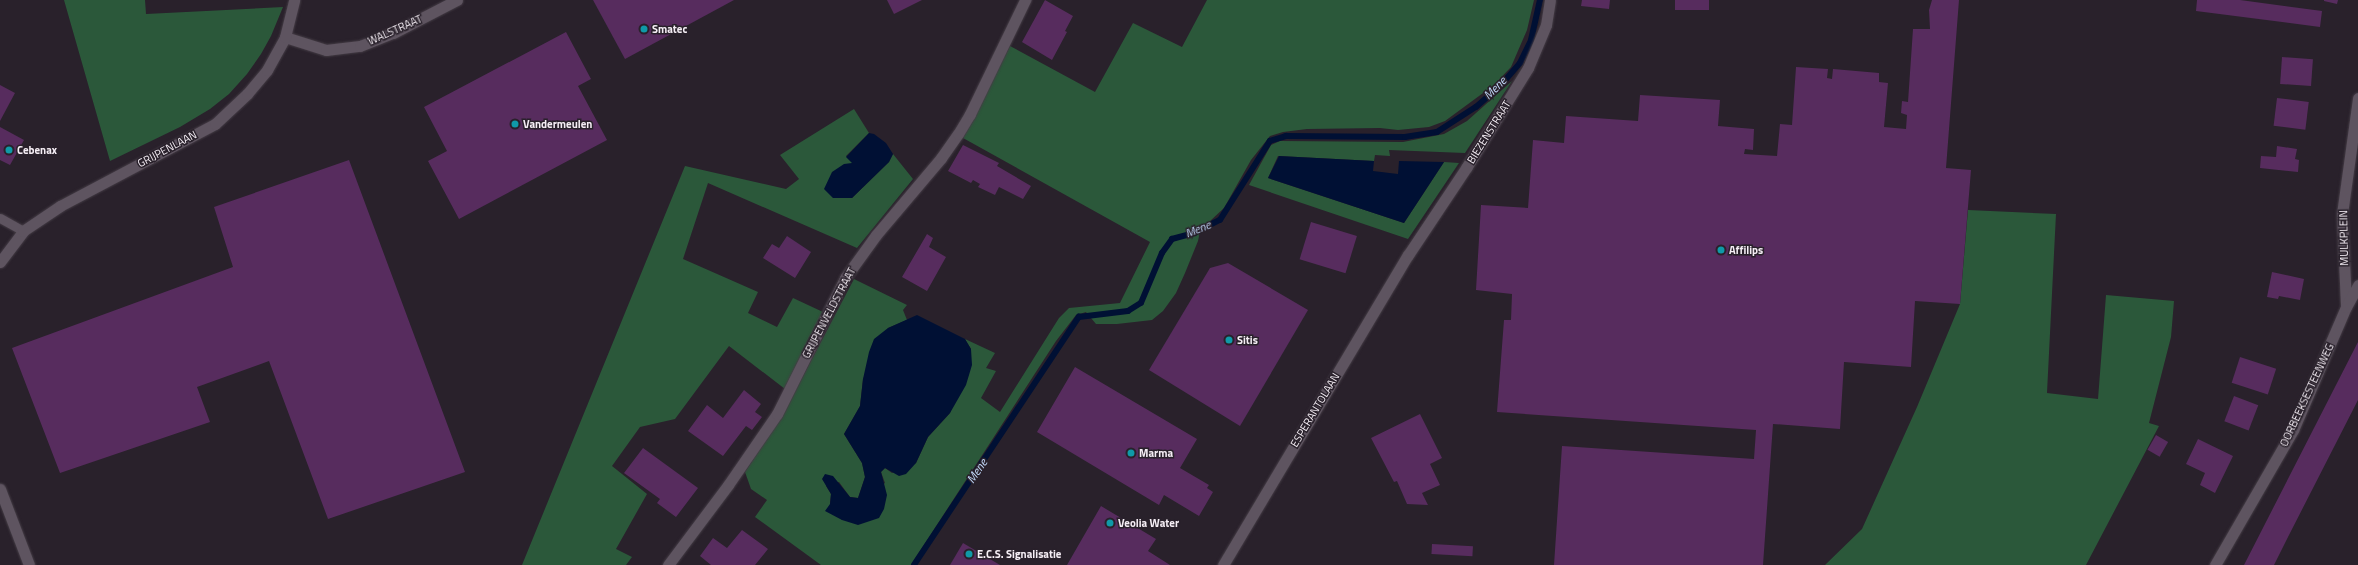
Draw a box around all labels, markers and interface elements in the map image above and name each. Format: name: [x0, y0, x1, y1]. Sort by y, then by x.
street label: WALSTRAAT: [366, 12, 424, 48]
place label: Smatec: [652, 22, 687, 36]
marker: Smatec: [639, 24, 649, 34]
water label: Mene: [1481, 74, 1509, 102]
street label: BIEZENSTRAAT: [1464, 98, 1514, 166]
place label: Vandermeulen: [523, 117, 592, 131]
marker: Vandermeulen: [510, 119, 520, 129]
street label: GRIJPENLAAN: [135, 128, 199, 170]
place label: Cebenax: [17, 143, 57, 157]
marker: Cebenax: [4, 145, 14, 155]
street label: MULKPLEIN: [2337, 210, 2351, 266]
water label: Mene: [1183, 217, 1213, 241]
place label: Affilips: [1729, 243, 1763, 257]
marker: Affilips: [1716, 245, 1726, 255]
street label: GRIJPENVELDSTRAAT: [799, 265, 859, 361]
place label: Sitis: [1237, 333, 1258, 347]
marker: Sitis: [1224, 335, 1234, 345]
street label: OORBEEKSESTEENWEG: [2277, 341, 2337, 449]
street label: ESPERANTOLAAN: [1288, 371, 1342, 449]
place label: Marma: [1139, 446, 1173, 460]
marker: Marma: [1126, 448, 1136, 458]
water label: Mene: [964, 456, 990, 486]
place label: Veolia Water: [1118, 516, 1179, 530]
marker: Veolia Water: [1105, 518, 1115, 528]
place label: E.C.S. Signalisatie: [977, 547, 1061, 561]
marker: E.C.S. Signalisatie: [964, 549, 974, 559]

